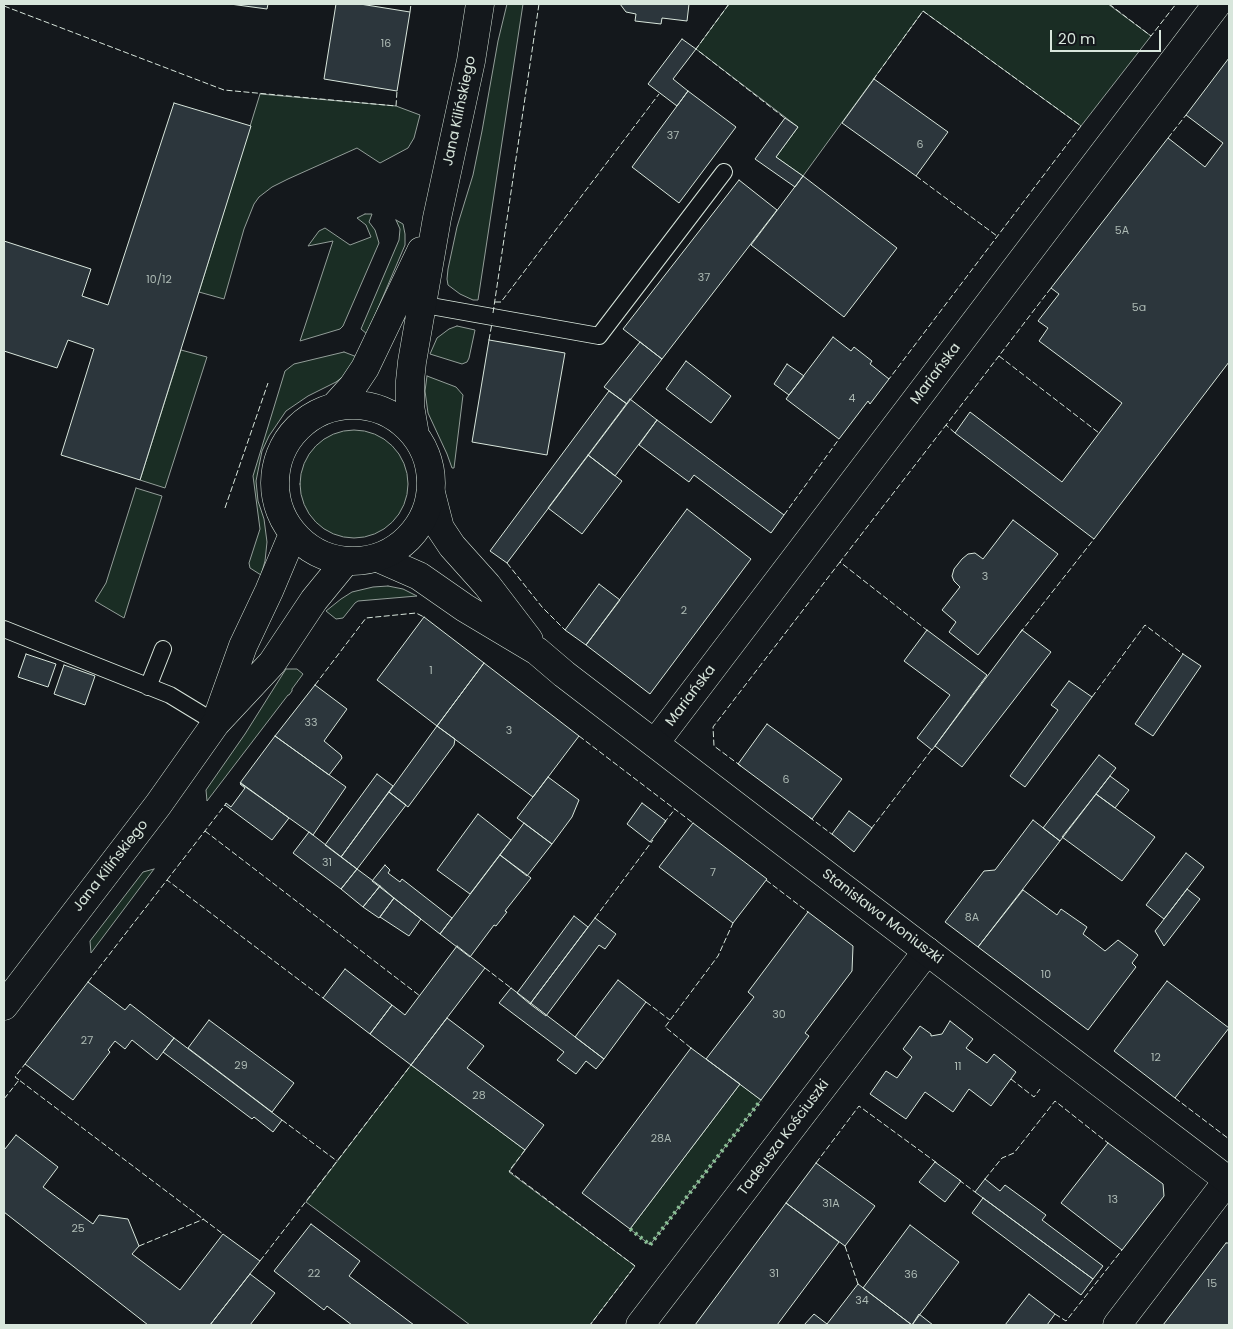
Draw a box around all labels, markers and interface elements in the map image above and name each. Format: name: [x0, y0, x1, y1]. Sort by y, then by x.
scale bar: [1053, 20, 1164, 52]
text: 20 m: [1058, 28, 1096, 49]
house number: 16: [381, 37, 391, 51]
street label: Jana Kilińskiego: [440, 55, 480, 167]
house number: 37: [667, 129, 679, 143]
house number: 6: [917, 138, 923, 152]
house number: 5A: [1115, 224, 1129, 238]
house number: 37: [698, 271, 710, 285]
house number: 10/12: [146, 273, 172, 287]
house number: 5a: [1132, 301, 1146, 315]
street label: Mariańska: [907, 340, 965, 408]
house number: 4: [849, 392, 855, 406]
house number: 3: [982, 570, 988, 584]
house number: 2: [681, 604, 687, 618]
street label: Mariańska: [662, 662, 720, 730]
house number: 1: [429, 664, 433, 678]
house number: 33: [305, 716, 317, 730]
house number: 3: [506, 724, 512, 738]
house number: 6: [783, 773, 789, 787]
street label: Jana Kilińskiego: [70, 817, 152, 915]
house number: 31: [322, 856, 332, 870]
house number: 7: [710, 866, 716, 880]
street label: Stanisława Moniuszki: [818, 866, 946, 968]
house number: 8A: [965, 911, 979, 925]
house number: 10: [1041, 968, 1051, 982]
house number: 30: [772, 1008, 786, 1022]
house number: 27: [81, 1034, 93, 1048]
house number: 12: [1151, 1051, 1161, 1065]
house number: 29: [234, 1059, 248, 1073]
house number: 11: [954, 1060, 962, 1074]
street label: Tadeusza Kościuszki: [735, 1077, 833, 1199]
house number: 28: [472, 1089, 486, 1103]
house number: 28A: [651, 1132, 671, 1146]
house number: 13: [1108, 1193, 1118, 1207]
house number: 31A: [822, 1197, 840, 1211]
house number: 25: [71, 1222, 85, 1236]
house number: 22: [308, 1267, 320, 1281]
house number: 31: [769, 1267, 779, 1281]
house number: 36: [904, 1268, 918, 1282]
house number: 15: [1207, 1277, 1217, 1291]
house number: 34: [855, 1294, 869, 1308]

